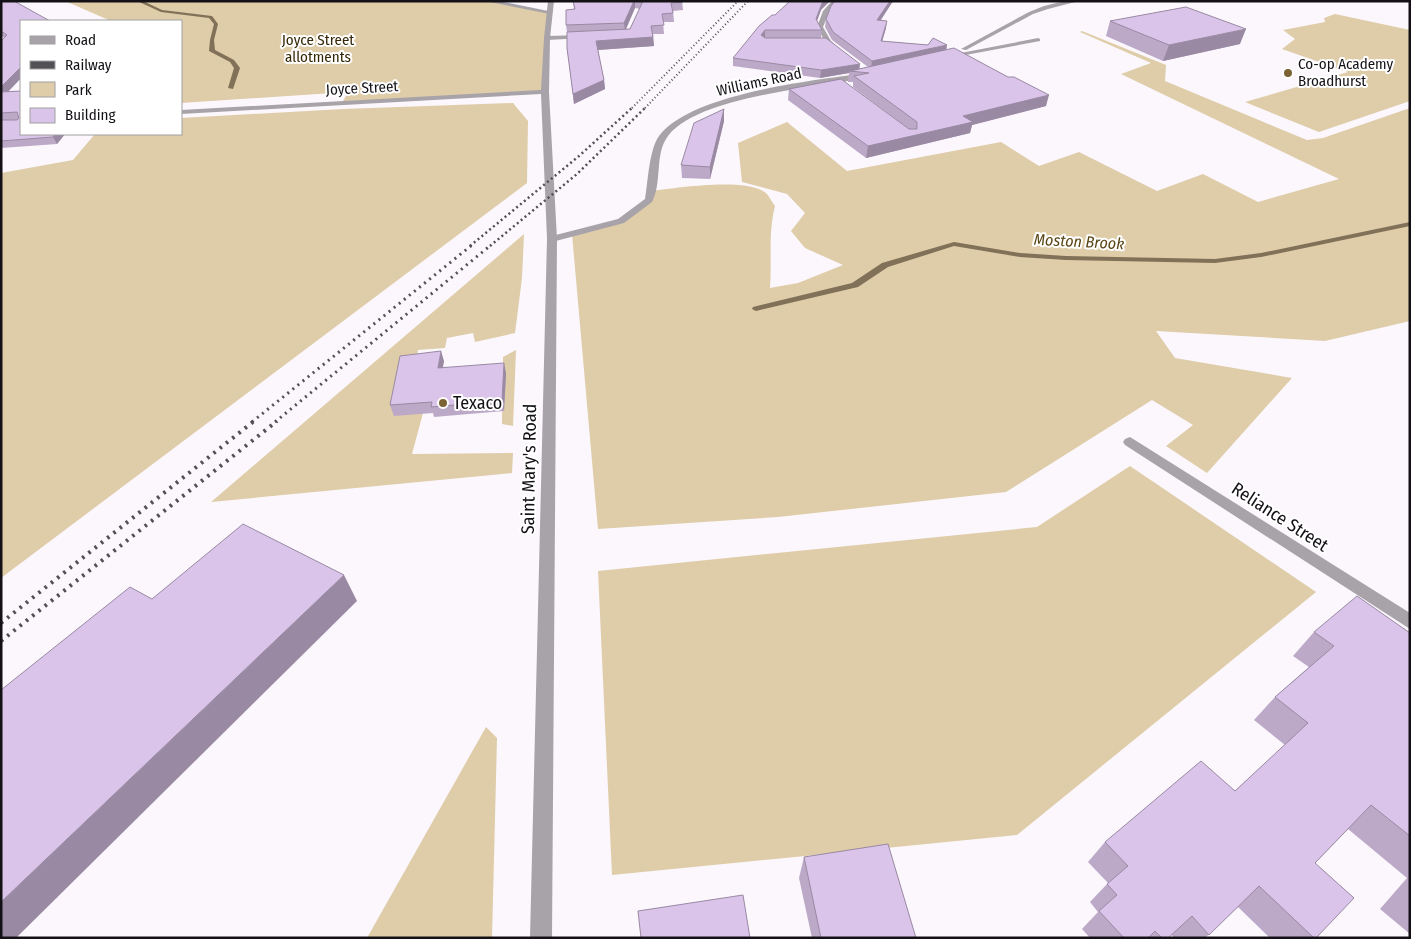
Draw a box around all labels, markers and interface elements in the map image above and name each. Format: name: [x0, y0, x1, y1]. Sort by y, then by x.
legend: [20, 20, 182, 135]
text: Road: [65, 31, 96, 49]
park label: Joyce Street allotments: [282, 31, 354, 66]
place label: Co-op Academy Broadhurst: [1298, 55, 1394, 90]
text: Railway: [65, 56, 112, 74]
street label: Williams Road: [715, 64, 803, 100]
marker: Co-op Academy Broadhurst: [1282, 67, 1294, 79]
street label: Joyce Street: [325, 77, 399, 99]
text: Park: [65, 81, 92, 99]
text: Building: [65, 106, 116, 124]
water label: Moston Brook: [1033, 230, 1125, 253]
place label: Texaco: [453, 392, 502, 414]
marker: Texaco: [437, 397, 449, 409]
street label: Saint Mary's Road: [517, 404, 541, 534]
street label: Reliance Street: [1228, 478, 1333, 556]

